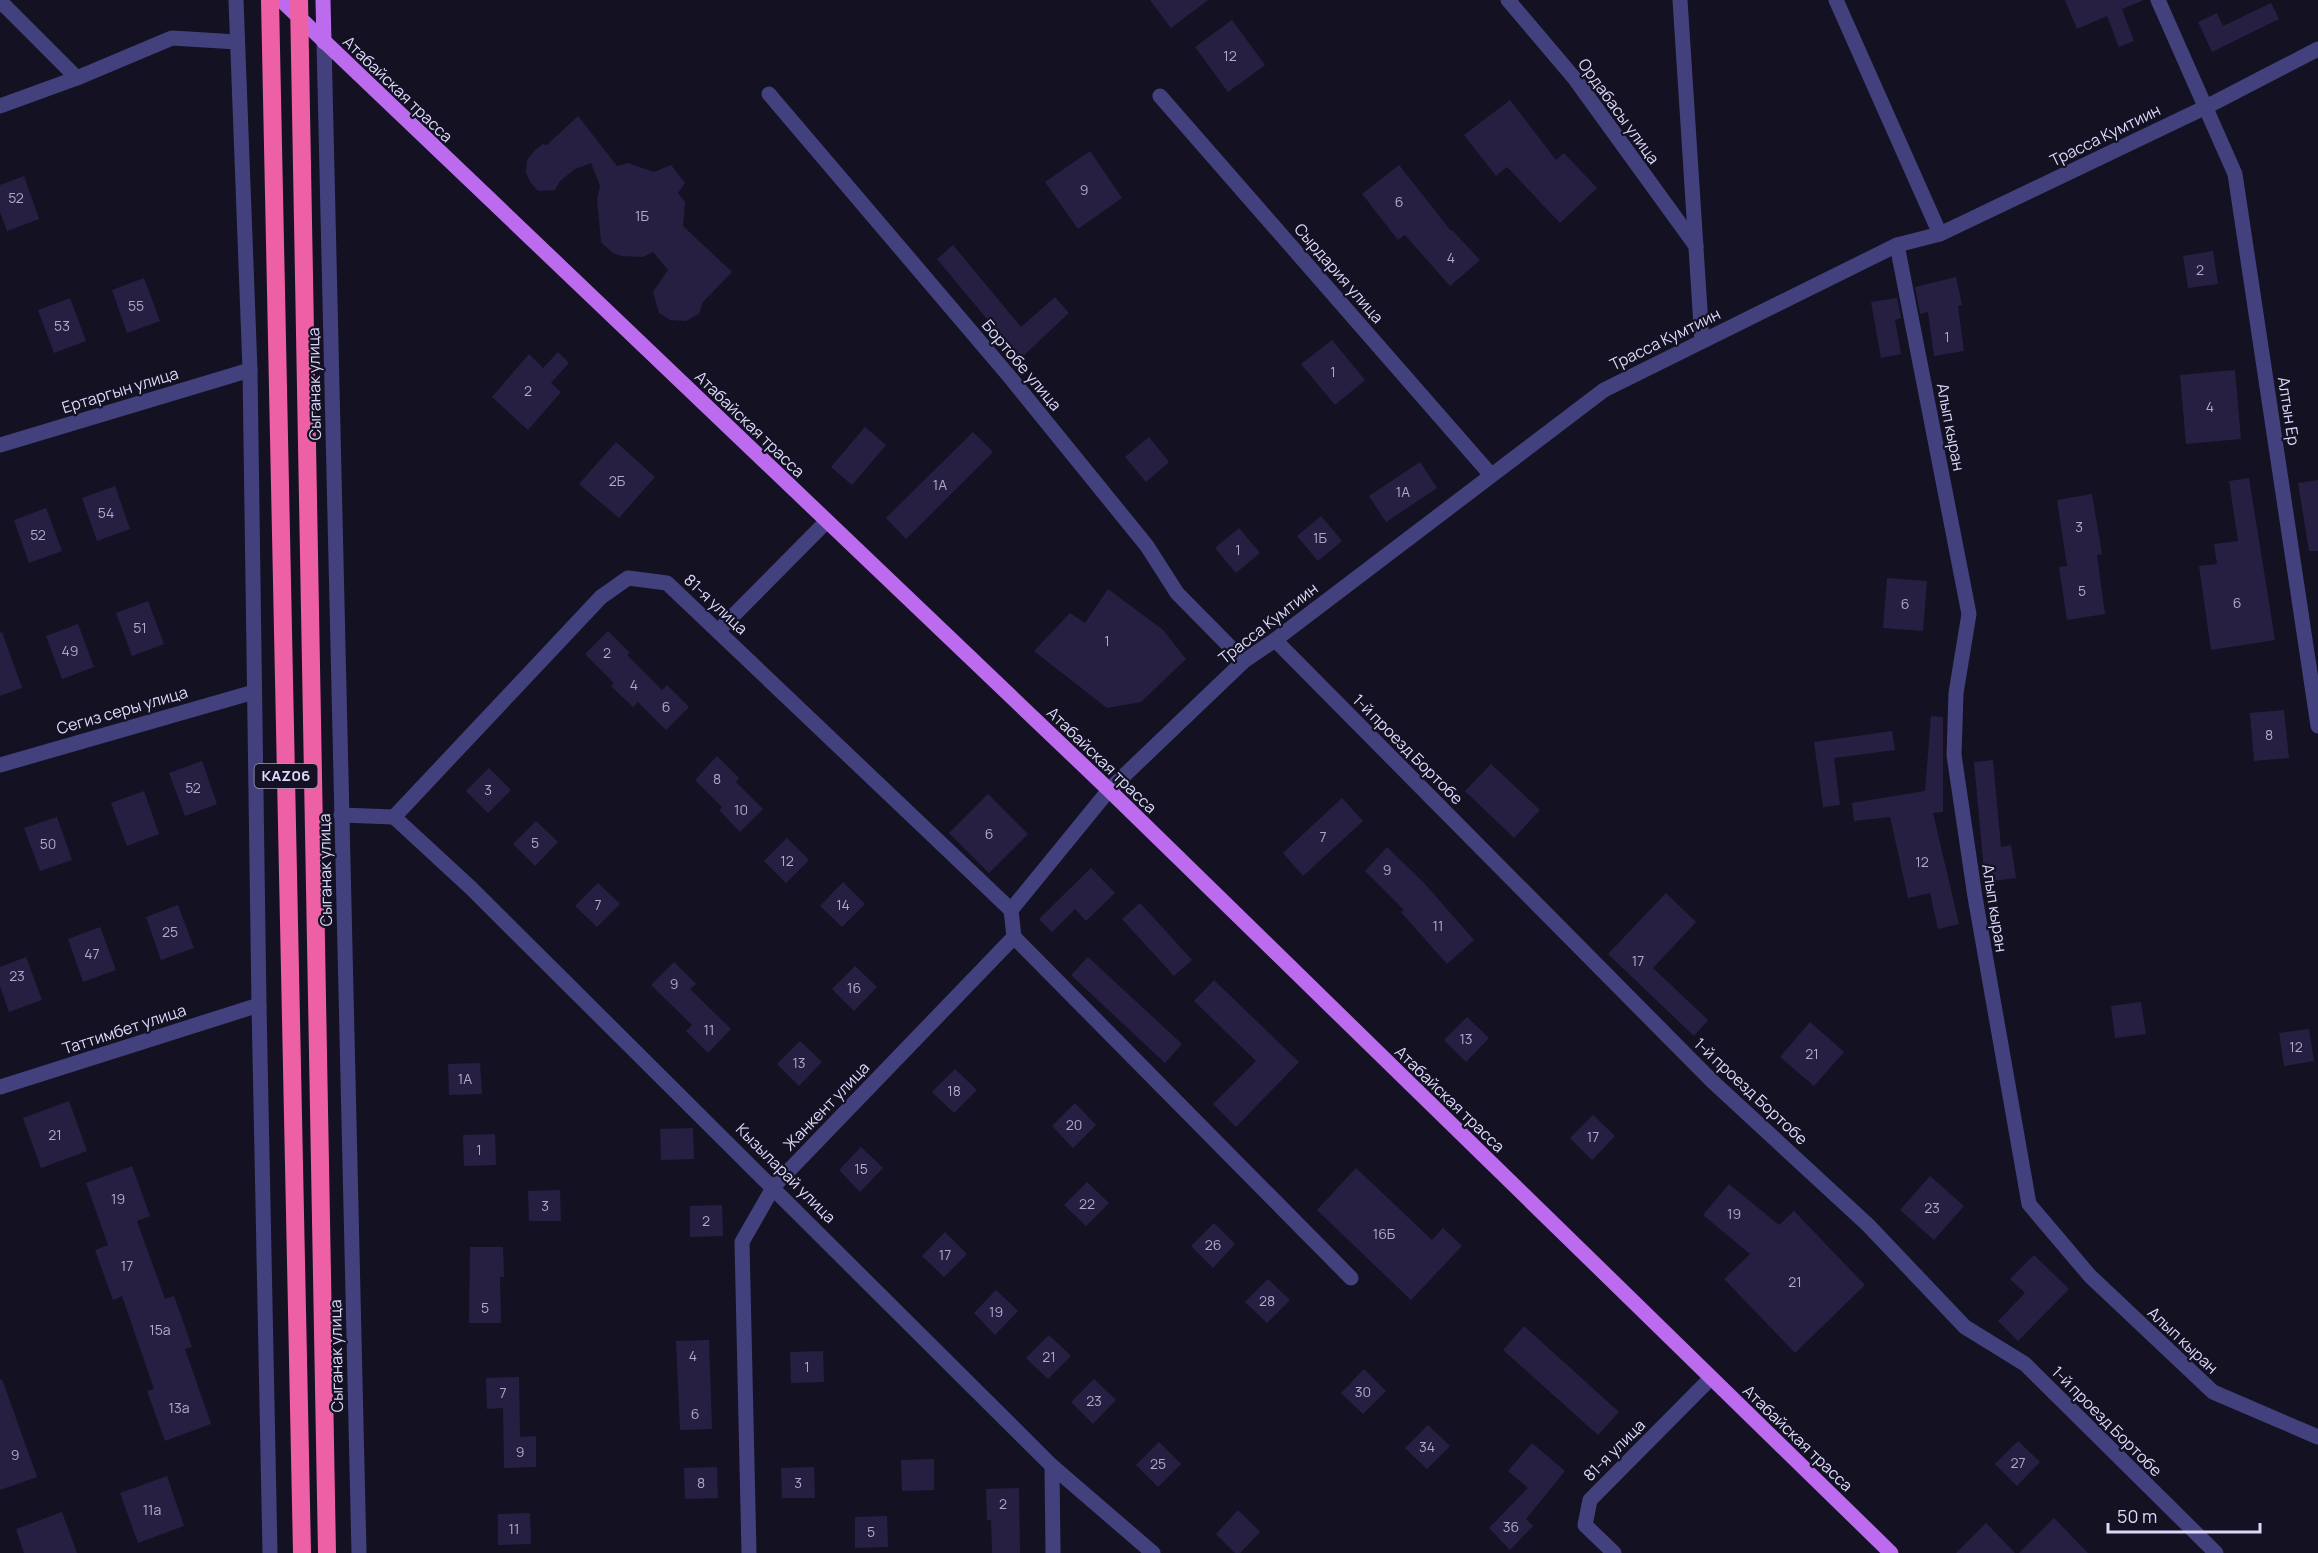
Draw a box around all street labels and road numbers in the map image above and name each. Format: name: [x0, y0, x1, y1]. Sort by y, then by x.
street label: Атабайская трасса: [338, 31, 458, 147]
street label: Ордабасы улица: [1573, 54, 1665, 168]
street label: Трасса Кумтиин: [2046, 99, 2164, 171]
street label: Сырдария улица: [1289, 218, 1389, 328]
street label: Трасса Кумтиин: [1606, 303, 1724, 375]
street label: Бортобе улица: [977, 315, 1067, 415]
street label: Сыганак улица: [302, 327, 326, 441]
street label: Ертаргын улица: [59, 362, 181, 418]
street label: Атабайская трасса: [690, 366, 810, 482]
street label: Алтын Ер: [2273, 375, 2305, 447]
street label: Алып кыран: [1932, 381, 1970, 473]
street label: 81-я улица: [679, 569, 753, 639]
street label: Трасса Кумтиин: [1214, 577, 1322, 669]
street label: Сегиз серы улица: [54, 681, 190, 739]
street label: 1-й проезд Бортобе: [1348, 689, 1468, 809]
street label: Атабайская трасса: [1042, 702, 1162, 818]
road number: KАZ06: [254, 764, 318, 788]
street label: Сыганак улица: [313, 813, 337, 927]
street label: Алып кыран: [1977, 862, 2013, 954]
street label: Таттимбет улица: [59, 999, 189, 1059]
street label: 1-й проезд Бортобе: [1689, 1033, 1813, 1149]
street label: Атабайская трасса: [1390, 1041, 1510, 1157]
street label: Жанкент улица: [778, 1057, 874, 1155]
street label: Кызыларай улица: [731, 1118, 841, 1228]
street label: Сыганак улица: [324, 1299, 348, 1413]
street label: Алып кыран: [2143, 1302, 2223, 1378]
street label: 1-й проезд Бортобе: [2047, 1361, 2167, 1481]
street label: Атабайская трасса: [1738, 1380, 1858, 1496]
street label: 81-я улица: [1578, 1414, 1650, 1486]

